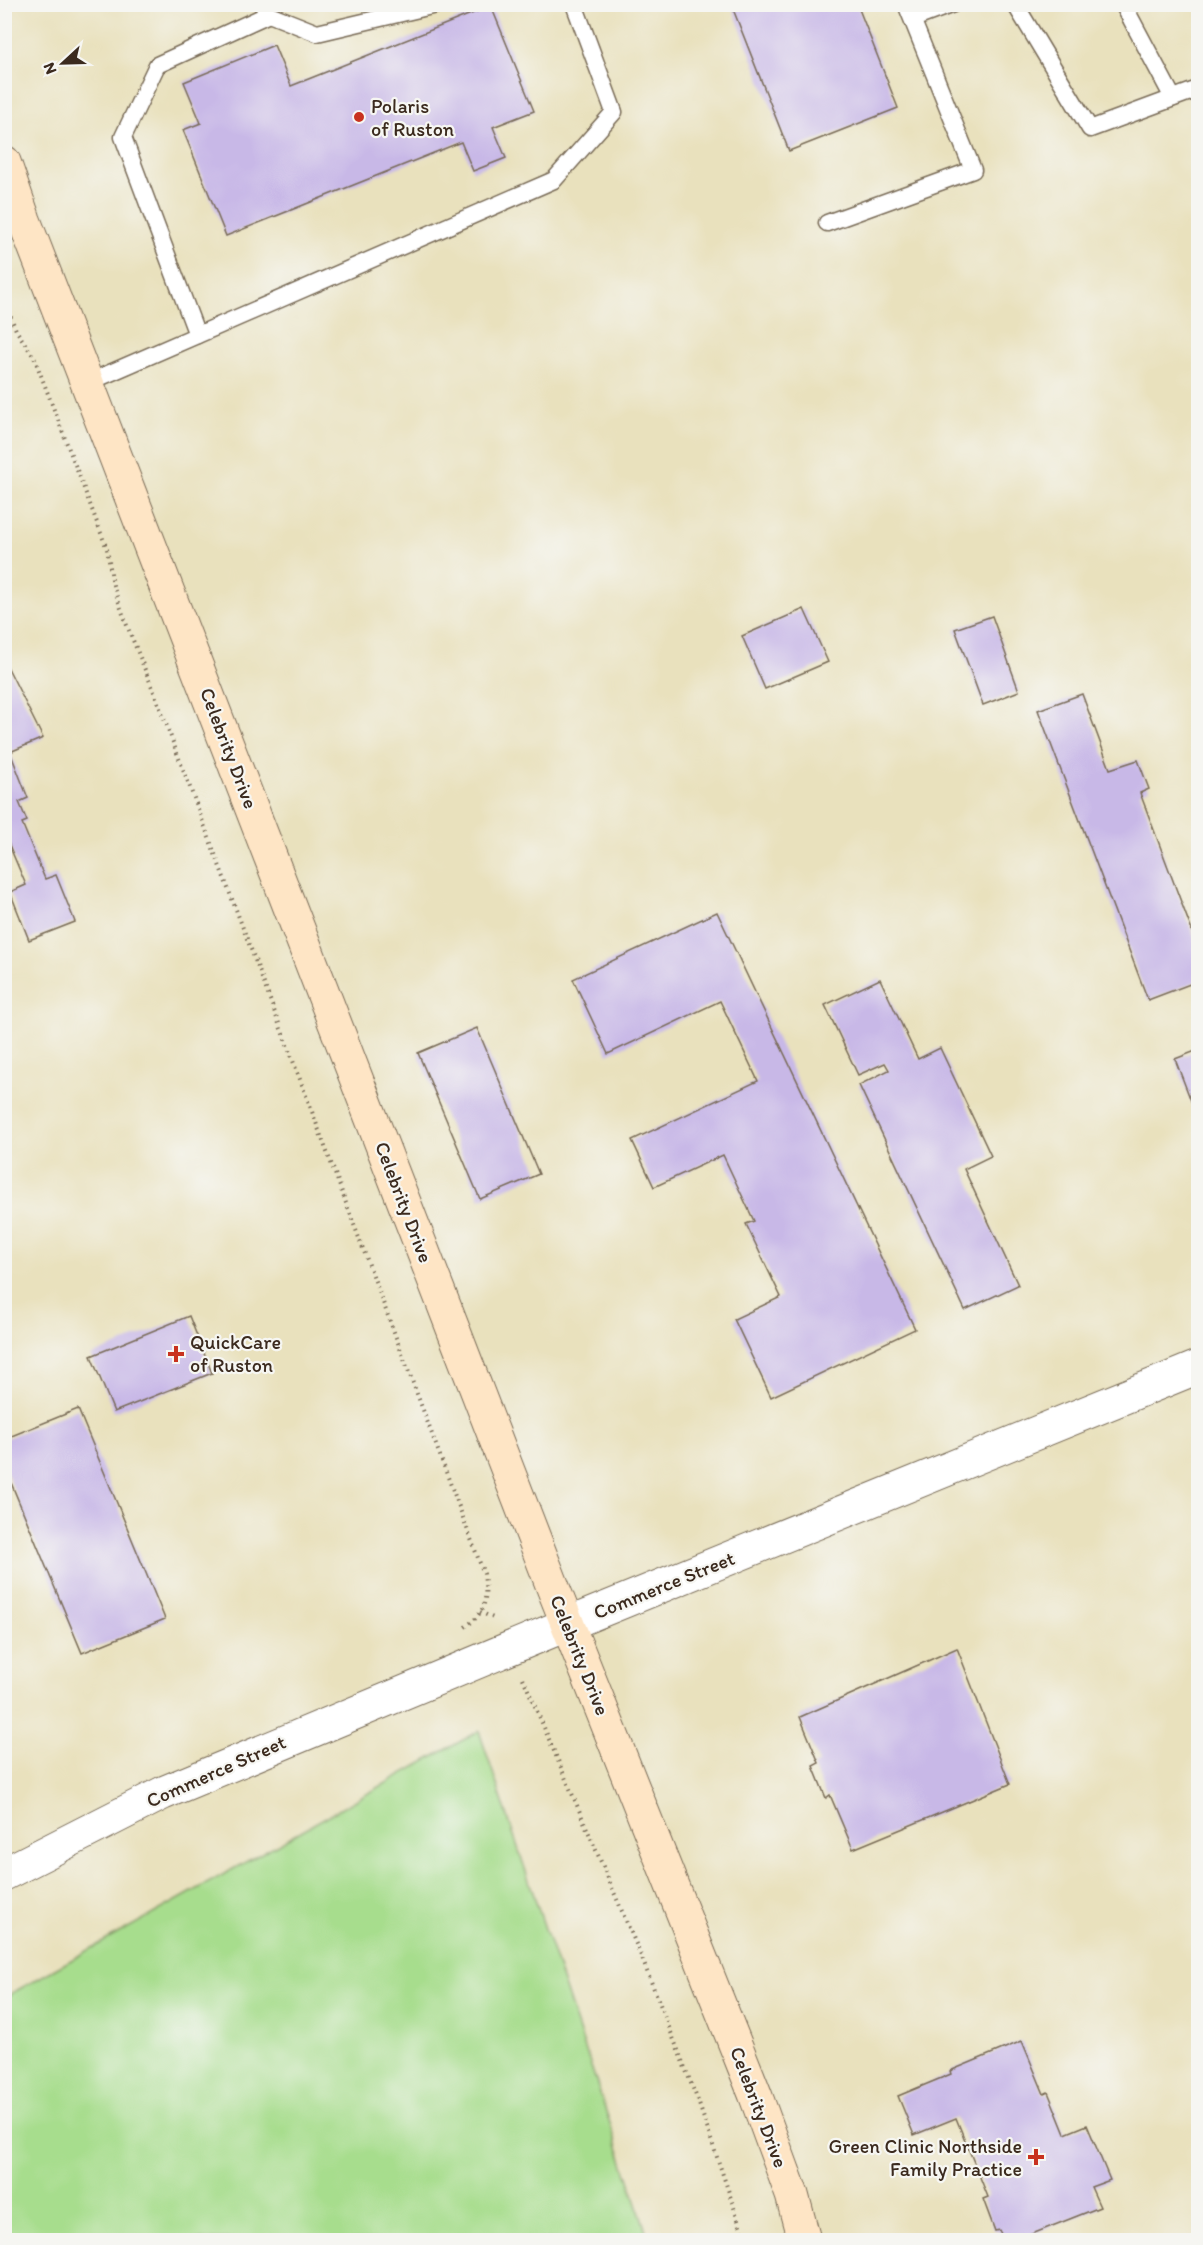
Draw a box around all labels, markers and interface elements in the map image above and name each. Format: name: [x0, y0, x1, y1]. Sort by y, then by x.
north arrow: [33, 33, 93, 93]
text: N: [39, 60, 60, 77]
place label: Polaris of Ruston: [371, 94, 454, 141]
marker: Polaris of Ruston: [352, 110, 366, 124]
street label: Celebrity Drive: [195, 684, 263, 812]
street label: Celebrity Drive: [370, 1138, 438, 1266]
place label: QuickCare of Ruston: [190, 1330, 281, 1377]
marker: QuickCare of Ruston: [167, 1345, 185, 1363]
street label: Commerce Street: [590, 1546, 738, 1624]
street label: Celebrity Drive: [545, 1591, 615, 1719]
street label: Commerce Street: [143, 1729, 289, 1813]
street label: Celebrity Drive: [725, 2043, 793, 2171]
place label: Green Clinic Northside Family Practice: [829, 2134, 1022, 2181]
marker: Green Clinic Northside Family Practice: [1027, 2148, 1045, 2166]

